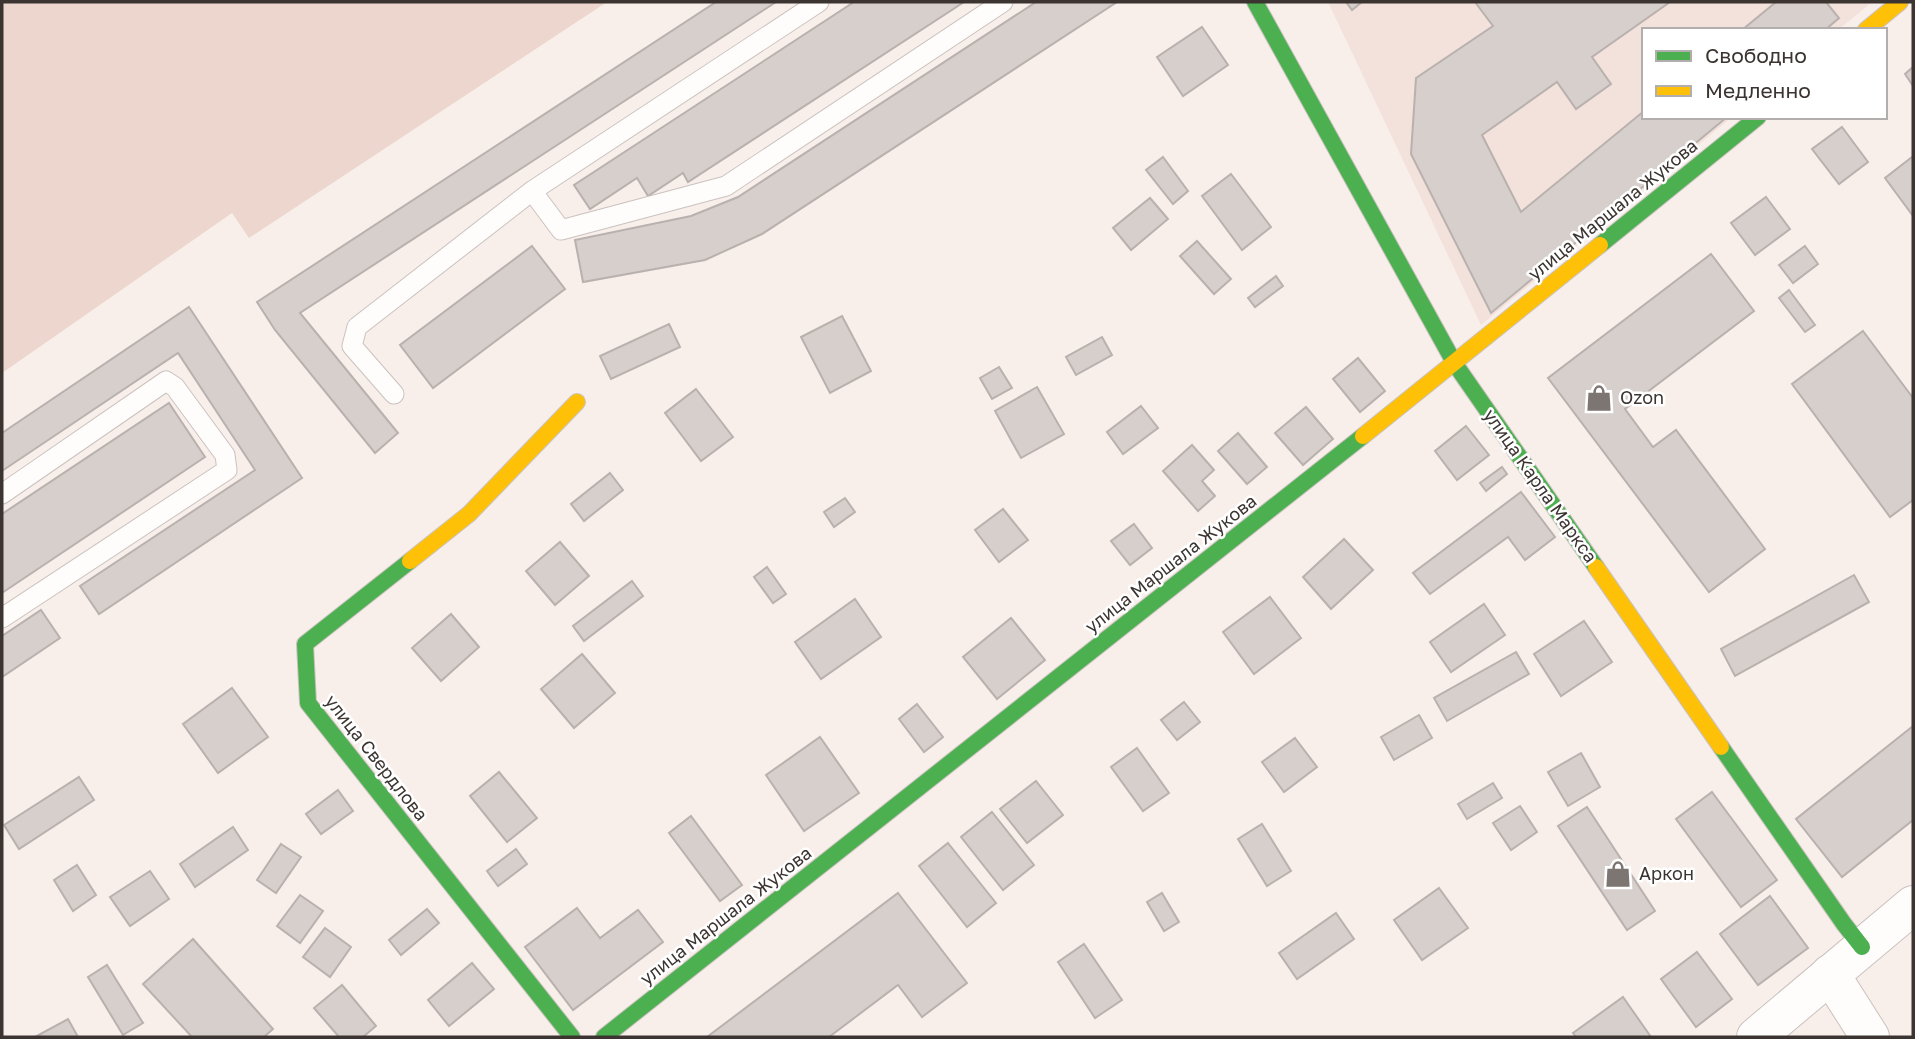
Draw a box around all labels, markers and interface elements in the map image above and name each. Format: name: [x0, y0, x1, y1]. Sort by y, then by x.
legend: [1642, 28, 1887, 119]
text: Свободно: [1705, 42, 1807, 68]
text: Медленно: [1705, 77, 1811, 103]
street label: улица Маршала Жукова: [1523, 134, 1702, 284]
shop icon: Ozon: [1584, 383, 1614, 413]
place label: Ozon: [1620, 386, 1664, 408]
street label: улица Карла Маркса: [1479, 404, 1602, 567]
street label: улица Маршала Жукова: [1080, 489, 1261, 637]
street label: улица Свердлова: [321, 690, 433, 825]
street label: улица Маршала Жукова: [635, 841, 816, 989]
shop icon: Аркон: [1603, 859, 1633, 889]
place label: Аркон: [1639, 862, 1694, 884]

